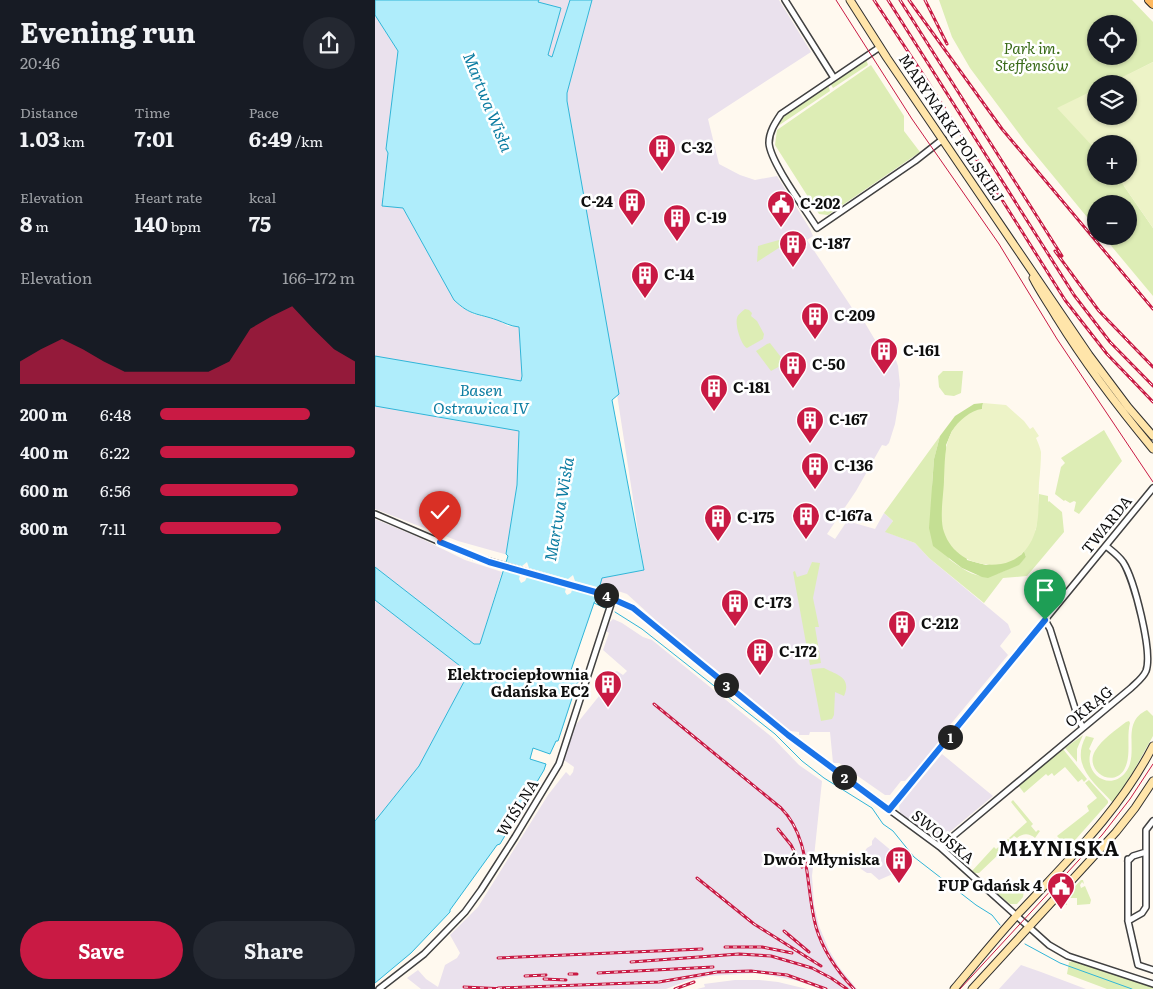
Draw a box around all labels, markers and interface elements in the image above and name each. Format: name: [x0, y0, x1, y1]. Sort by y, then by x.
text: Evening run: [20, 10, 196, 52]
map controls: [1087, 15, 1137, 245]
button: locate: [1087, 15, 1137, 65]
button: share: [303, 17, 355, 69]
park label: Park im. Steffensów: [995, 36, 1069, 76]
water label: Martwa Wisła: [458, 48, 520, 156]
street label: MARYNARKI POLSKIEJ: [894, 48, 1011, 206]
text: 20:46: [20, 50, 60, 74]
button: layers: [1087, 75, 1137, 125]
text: Distance: [20, 102, 78, 122]
text: Time: [134, 102, 170, 122]
text: Pace: [249, 102, 279, 122]
text: 1.03: [20, 122, 60, 153]
text: 7:01: [134, 122, 174, 153]
text: 6:49: [249, 122, 292, 153]
text: km: [60, 131, 85, 151]
text: /km: [292, 131, 323, 151]
building icon: C-32: [647, 133, 677, 172]
place label: C-32: [681, 135, 712, 158]
button: +: [1087, 135, 1137, 185]
text: Elevation: [20, 187, 83, 207]
text: Heart rate: [134, 187, 202, 207]
text: kcal: [249, 187, 276, 207]
building icon: C-24: [617, 187, 647, 226]
place label: C-24: [581, 189, 613, 212]
public building icon: C-202: [766, 189, 796, 228]
place label: C-202: [800, 191, 840, 214]
button: −: [1087, 195, 1137, 245]
building icon: C-19: [662, 203, 692, 242]
place label: C-19: [696, 205, 727, 228]
text: 8: [20, 207, 32, 238]
text: 140: [134, 207, 168, 238]
text: 75: [249, 207, 271, 238]
text: m: [32, 216, 49, 236]
text: bpm: [168, 216, 201, 236]
building icon: C-187: [778, 229, 808, 268]
place label: C-187: [812, 231, 852, 254]
building icon: C-14: [630, 260, 660, 299]
place label: C-14: [664, 262, 694, 285]
text: Elevation: [20, 265, 92, 289]
text: 166–172 m: [282, 265, 355, 289]
building icon: C-209: [800, 301, 830, 340]
place label: C-209: [834, 303, 875, 326]
building icon: C-161: [869, 336, 899, 375]
place label: C-161: [903, 338, 940, 361]
building icon: C-50: [778, 350, 808, 389]
place label: C-50: [812, 352, 845, 375]
building icon: C-181: [699, 373, 729, 412]
place label: C-181: [733, 375, 770, 398]
water label: Basen Ostrawica IV: [433, 377, 530, 419]
text: 200 m: [20, 402, 67, 426]
text: 6:48: [100, 402, 131, 426]
building icon: C-167: [795, 405, 825, 444]
place label: C-167: [829, 407, 869, 430]
text: 400 m: [20, 440, 69, 464]
text: 6:22: [100, 440, 130, 464]
building icon: C-136: [800, 451, 830, 490]
place label: C-136: [834, 453, 873, 476]
water label: Martwa Wisła: [537, 454, 579, 563]
text: 600 m: [20, 478, 68, 502]
text: 6:56: [100, 478, 131, 502]
street label: TWARDA: [1075, 490, 1137, 558]
pin: [419, 491, 461, 542]
icon: check: [426, 498, 454, 526]
building icon: C-167a: [791, 501, 821, 540]
building icon: C-175: [703, 503, 733, 542]
place label: C-167a: [825, 503, 873, 526]
place label: C-175: [737, 505, 775, 528]
text: 800 m: [20, 516, 68, 540]
text: 7:11: [100, 516, 126, 540]
pin: [1024, 569, 1066, 620]
icon: arrive: [1031, 576, 1059, 604]
pin: 4: [593, 582, 619, 608]
text: 4: [602, 585, 611, 605]
building icon: C-173: [720, 588, 750, 627]
place label: C-173: [754, 590, 792, 613]
building icon: C-212: [887, 609, 917, 648]
place label: C-212: [921, 611, 958, 634]
building icon: C-172: [745, 637, 775, 676]
place label: C-172: [779, 639, 817, 662]
place label: Elektrociepłownia Gdańska EC2: [447, 662, 589, 702]
building icon: Elektrociepłownia Gdańska EC2: [593, 669, 623, 708]
pin: 3: [713, 672, 739, 698]
text: 3: [723, 675, 730, 695]
street label: OKRĄG: [1059, 679, 1117, 732]
pin: 1: [937, 724, 963, 750]
text: 1: [948, 727, 953, 747]
pin: 2: [831, 764, 857, 790]
text: 2: [841, 767, 848, 787]
street label: WIŚLNA: [490, 774, 543, 840]
street label: SWOJSKA: [907, 803, 980, 869]
district label: MŁYNISKA: [998, 832, 1120, 862]
building icon: Dwór Młyniska: [884, 845, 914, 884]
place label: Dwór Młyniska: [763, 847, 880, 870]
public building icon: FUP Gdańsk 4: [1046, 871, 1076, 910]
place label: FUP Gdańsk 4: [938, 873, 1042, 896]
button: Save: [20, 921, 183, 979]
button: Share: [193, 921, 355, 979]

